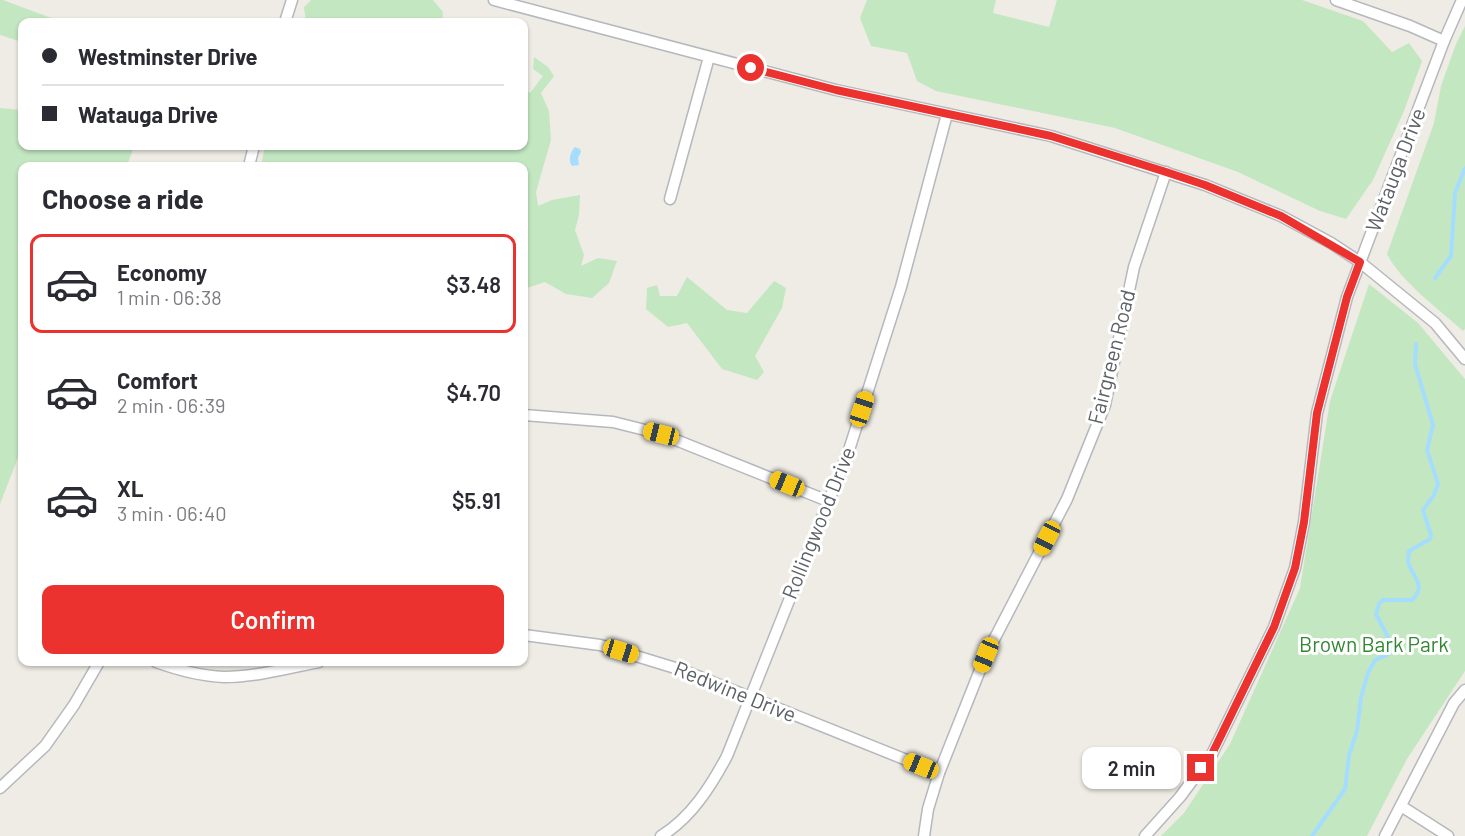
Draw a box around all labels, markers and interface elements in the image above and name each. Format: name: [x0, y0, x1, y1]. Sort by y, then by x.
text: Westminster Drive: [78, 43, 258, 69]
route start: [737, 54, 764, 81]
text: Watauga Drive: [78, 101, 218, 127]
street label: Watauga Drive: [1360, 104, 1430, 235]
text: Choose a ride: [42, 182, 204, 214]
icon: car: [45, 257, 99, 311]
text: Economy: [117, 259, 207, 285]
text: $3.48: [446, 271, 501, 297]
text: 1 min · 06:38: [117, 285, 222, 309]
street label: Fairgreen Road: [1082, 287, 1139, 427]
icon: car: [45, 365, 99, 419]
text: Comfort: [117, 367, 198, 393]
text: $4.70: [446, 379, 501, 405]
car: [848, 389, 876, 429]
text: 2 min · 06:39: [117, 393, 225, 417]
car: [641, 421, 681, 447]
street label: Rollingwood Drive: [776, 443, 860, 602]
car: [767, 469, 807, 499]
icon: car: [45, 473, 99, 527]
text: XL: [117, 475, 143, 501]
text: $5.91: [452, 487, 501, 513]
text: 3 min · 06:40: [117, 501, 227, 525]
car: [1031, 518, 1063, 558]
button: Confirm: [42, 585, 504, 654]
park label: Brown Bark Park: [1299, 631, 1449, 656]
car: [971, 635, 1001, 675]
car: [601, 637, 641, 665]
street label: Redwine Drive: [671, 655, 800, 726]
callout: 2 min: [1081, 747, 1180, 789]
car: [901, 751, 941, 781]
route end: [1187, 754, 1214, 781]
text: 2 min: [1108, 756, 1155, 780]

